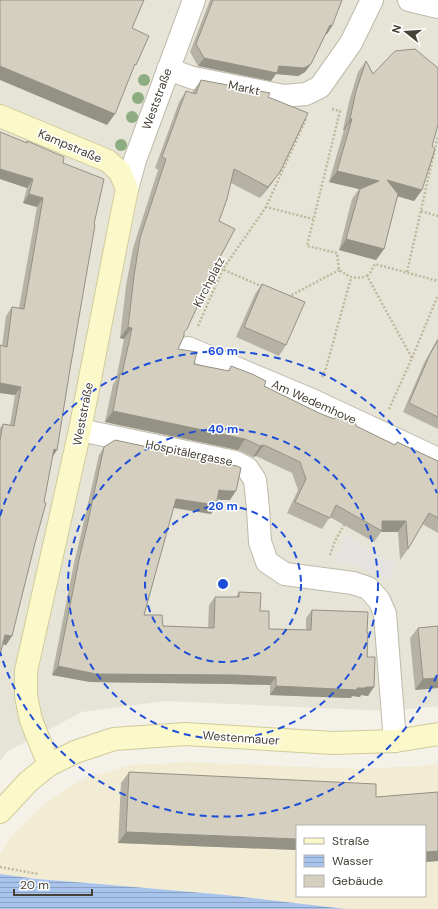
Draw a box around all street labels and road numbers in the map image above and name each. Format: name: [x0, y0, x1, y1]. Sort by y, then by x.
street label: Weststraße: [138, 66, 176, 132]
street label: Markt: [227, 77, 262, 99]
street label: Kampstraße: [36, 125, 104, 167]
street label: Kirchplatz: [189, 254, 229, 310]
street label: Am Wedemhove: [269, 376, 359, 428]
street label: Weststraße: [69, 381, 97, 447]
street label: Hospitälergasse: [144, 436, 234, 470]
street label: Westenmauer: [202, 727, 281, 749]

